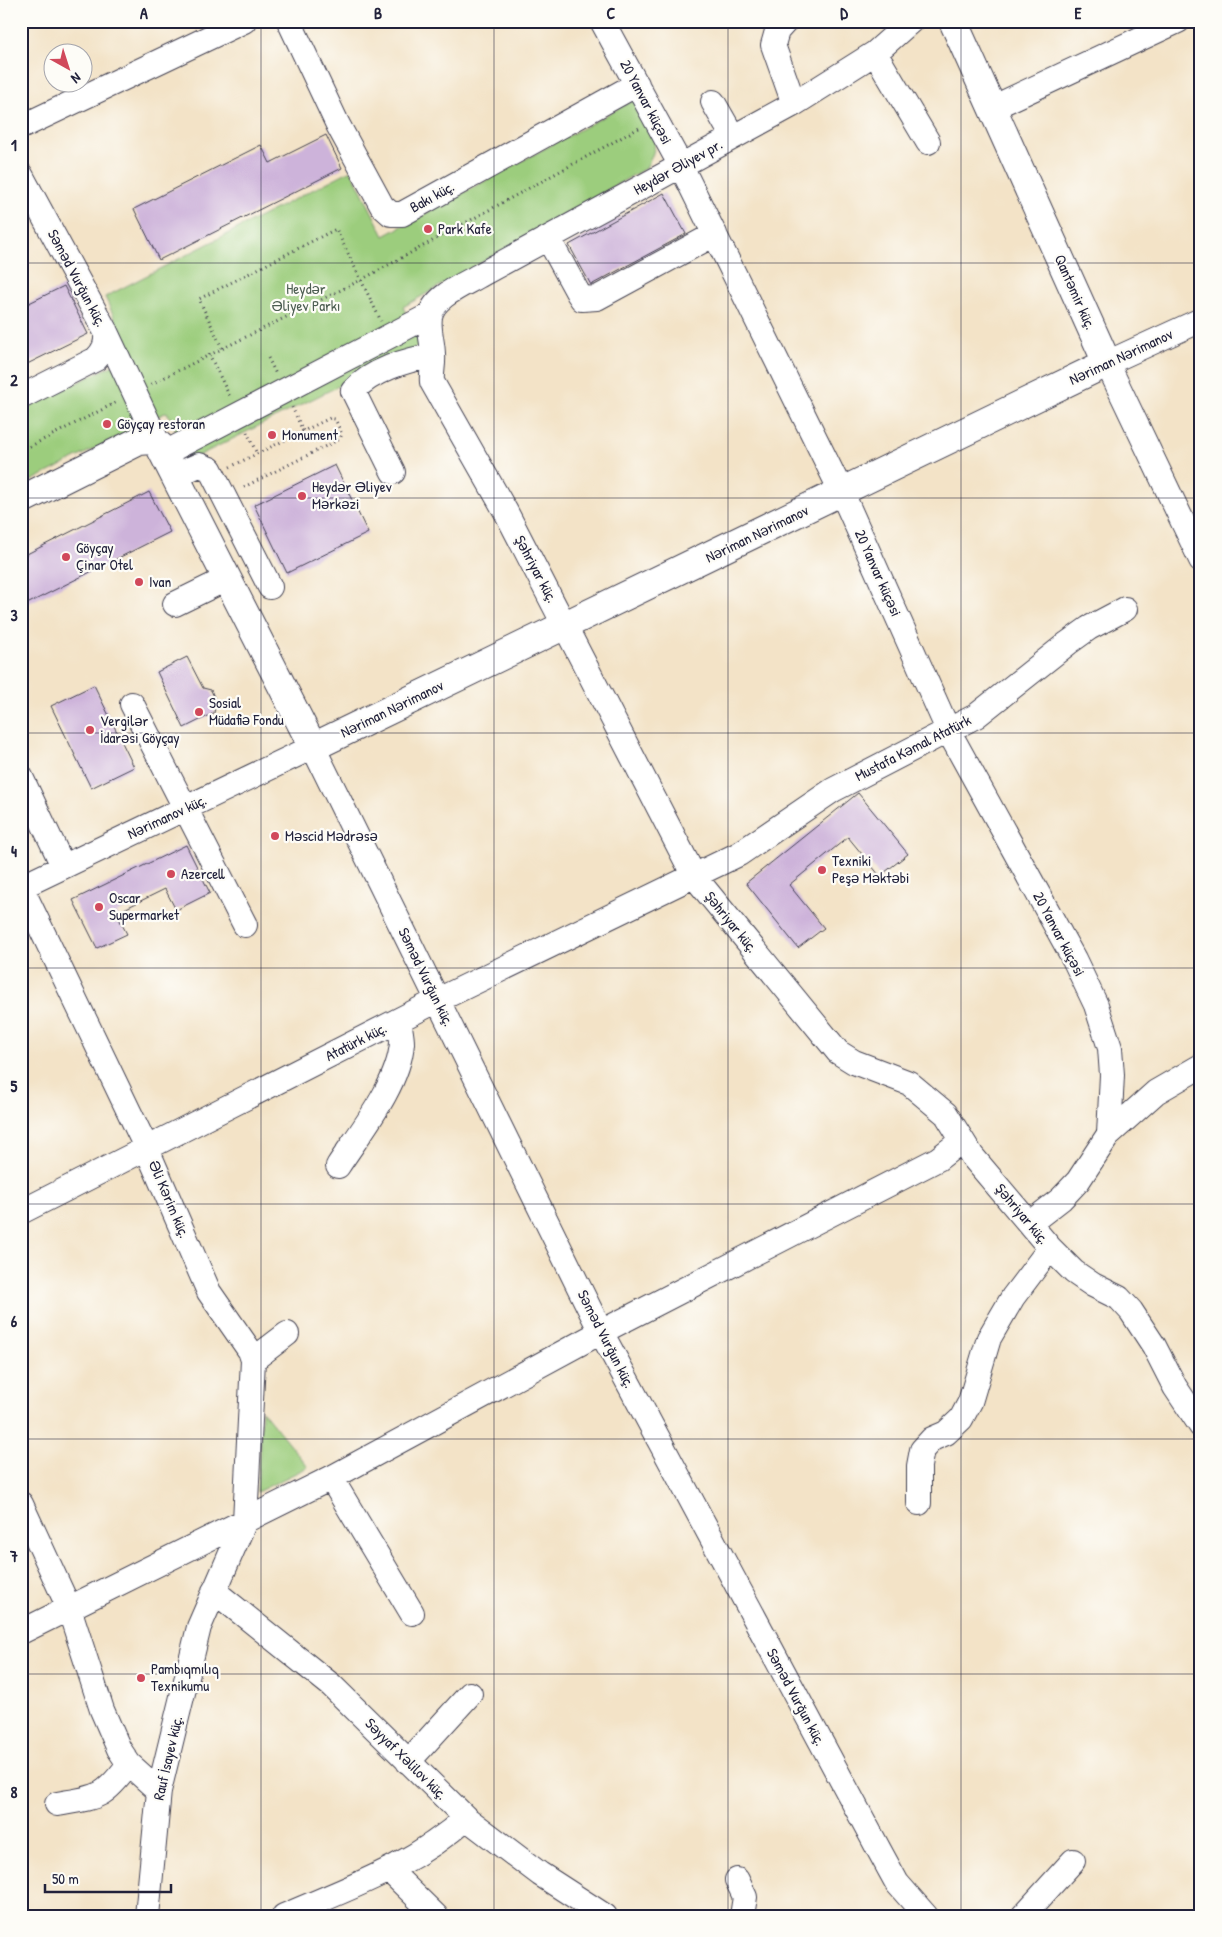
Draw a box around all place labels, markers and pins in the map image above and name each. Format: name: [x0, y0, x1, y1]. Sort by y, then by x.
place label: Park Kafe: [438, 218, 492, 239]
marker: Park Kafe: [422, 223, 434, 235]
place label: Göyçay restoran: [117, 413, 205, 434]
marker: Göyçay restoran: [101, 418, 113, 430]
place label: Monument: [282, 424, 339, 445]
marker: Monument: [266, 429, 278, 441]
place label: Heydər Əliyev Mərkəzi: [312, 476, 392, 514]
marker: Heydər Əliyev Mərkəzi: [296, 490, 308, 502]
place label: Göyçay Çinar Otel: [76, 537, 133, 575]
marker: Göyçay Çinar Otel: [60, 551, 72, 563]
place label: Ivan: [149, 571, 171, 592]
marker: Ivan: [133, 576, 145, 588]
place label: Sosial Müdafiə Fondu: [209, 692, 284, 730]
marker: Sosial Müdafiə Fondu: [193, 706, 205, 718]
place label: Vergilər İdarəsi Göyçay: [100, 710, 180, 748]
marker: Vergilər İdarəsi Göyçay: [84, 724, 96, 736]
place label: Məscid Mədrəsə: [285, 825, 378, 846]
marker: Məscid Mədrəsə: [269, 830, 281, 842]
place label: Texniki Peşə Məktəbi: [832, 850, 909, 888]
place label: Azercell: [181, 863, 225, 884]
marker: Texniki Peşə Məktəbi: [816, 864, 828, 876]
marker: Azercell: [165, 868, 177, 880]
place label: Oscar Supermarket: [109, 887, 180, 925]
marker: Oscar Supermarket: [93, 901, 105, 913]
place label: Pambıqmılıq Texnikumu: [151, 1658, 219, 1696]
marker: Pambıqmılıq Texnikumu: [135, 1672, 147, 1684]

